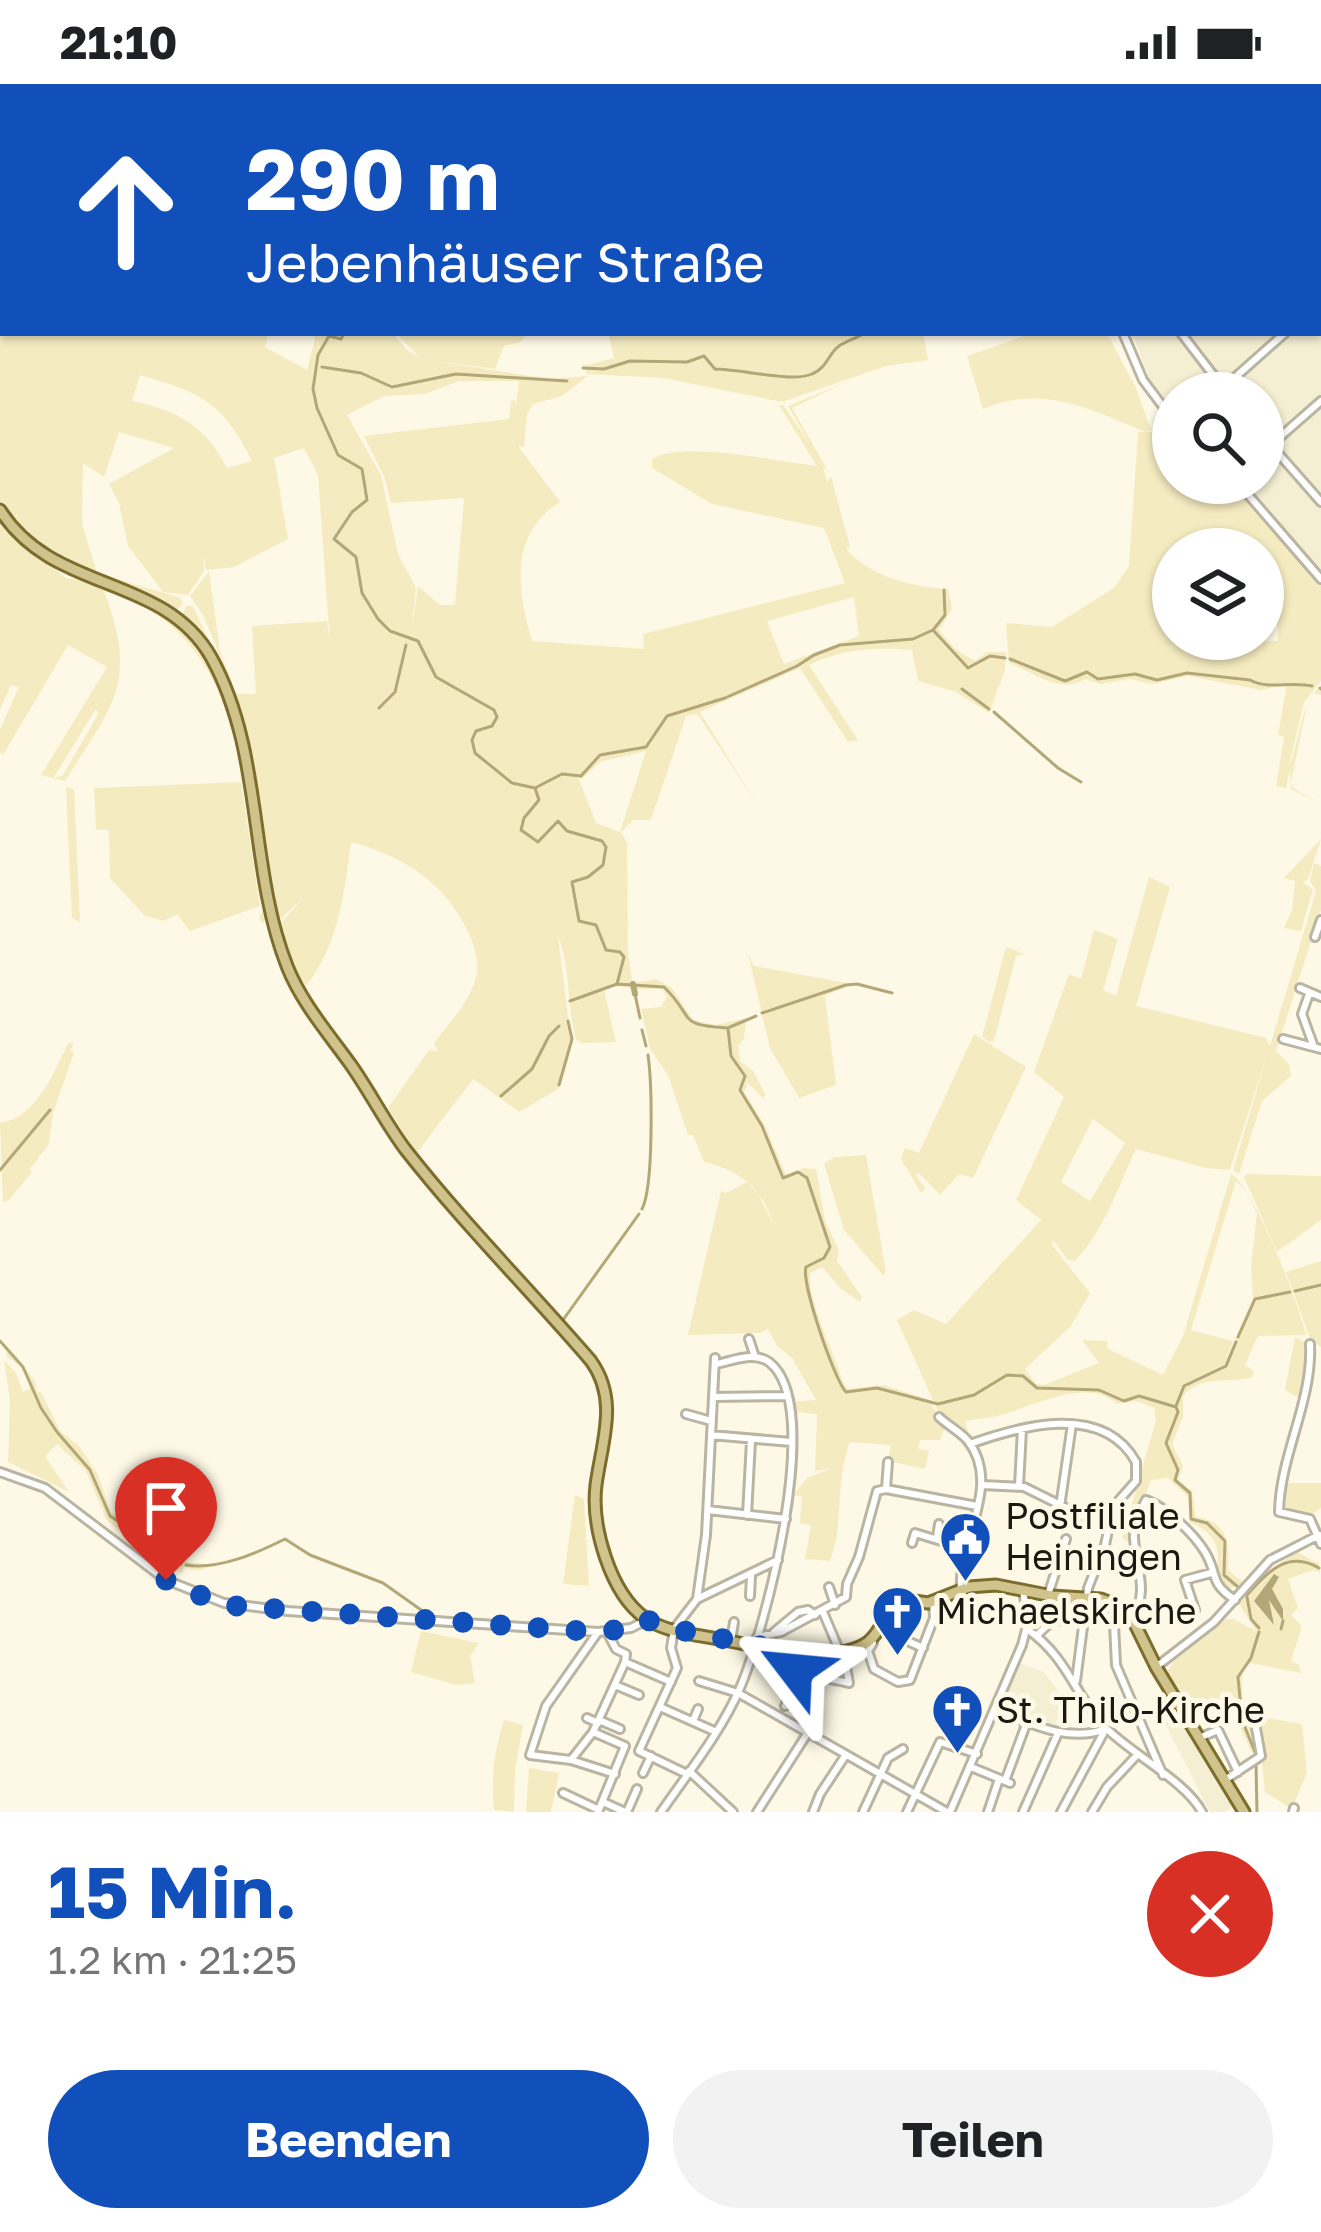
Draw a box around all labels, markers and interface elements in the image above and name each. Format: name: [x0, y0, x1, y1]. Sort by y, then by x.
text: 21:10: [60, 15, 177, 69]
text: 290 m: [246, 128, 500, 228]
icon: ahead: [48, 132, 204, 288]
text: Jebenhäuser Straße: [246, 229, 765, 294]
map controls: [1152, 372, 1284, 660]
button: search: [1152, 372, 1284, 504]
button: layers: [1152, 528, 1284, 660]
pin: [115, 1457, 217, 1580]
icon: arrive: [133, 1475, 199, 1541]
place label: Postfiliale Heiningen: [1005, 1494, 1182, 1578]
public building icon: Postfiliale Heiningen: [938, 1509, 994, 1583]
church icon: Michaelskirche: [869, 1583, 925, 1657]
place label: Michaelskirche: [936, 1589, 1197, 1632]
position arrow: [732, 1607, 858, 1733]
church icon: St. Thilo-Kirche: [929, 1682, 985, 1756]
place label: St. Thilo-Kirche: [996, 1688, 1265, 1731]
text: 15 Min.: [48, 1847, 297, 1934]
button: close: [1147, 1851, 1273, 1977]
text: 1.2 km · 21:25: [48, 1936, 297, 1983]
button: Beenden: [48, 2070, 649, 2208]
button: Teilen: [673, 2070, 1273, 2208]

